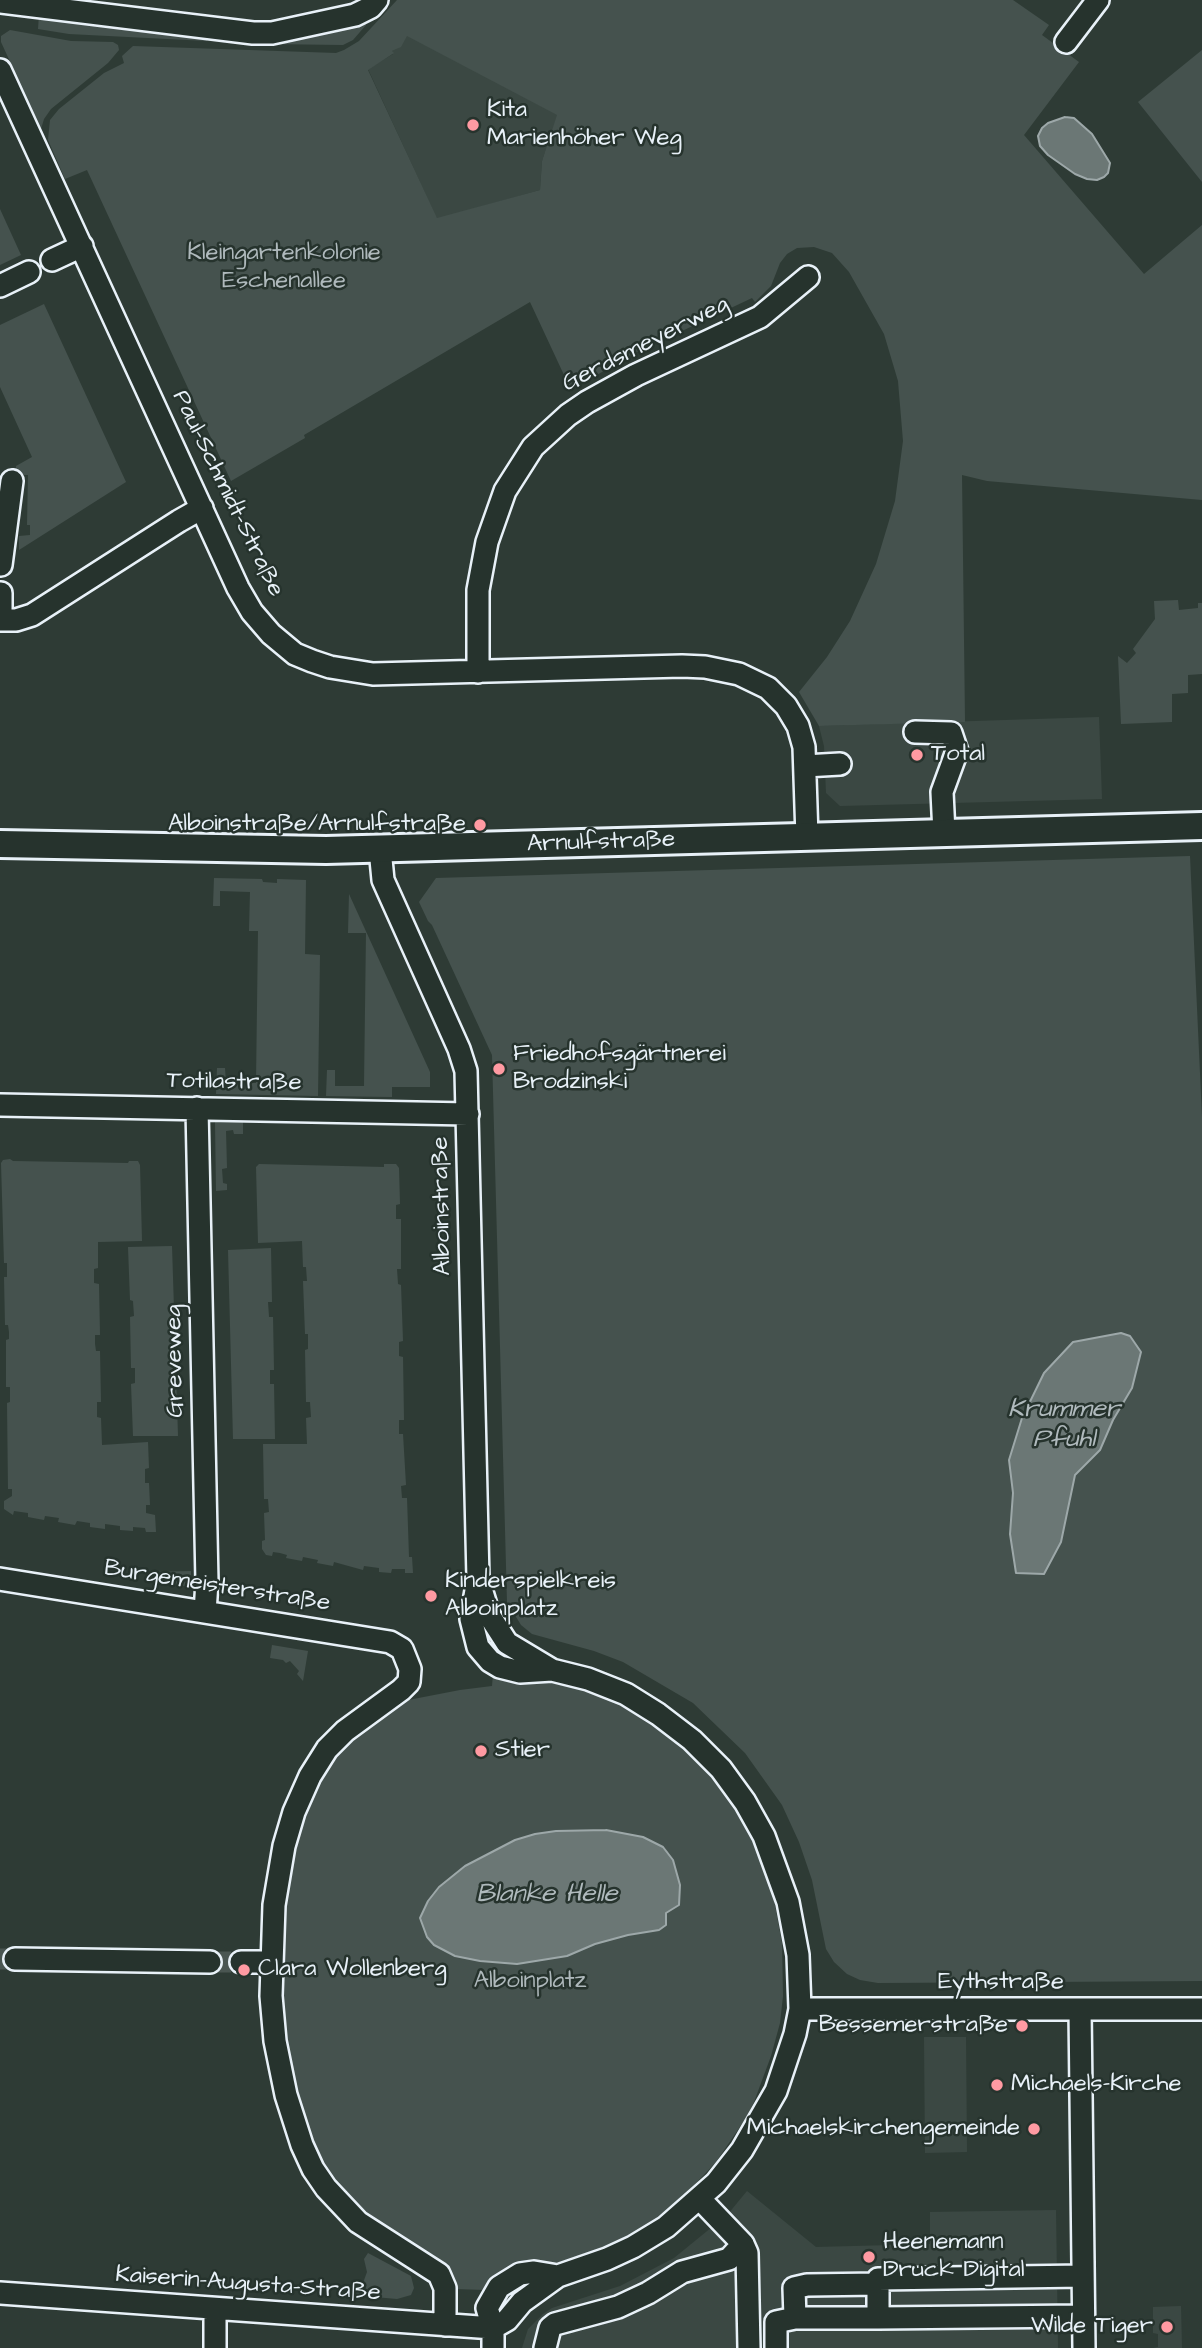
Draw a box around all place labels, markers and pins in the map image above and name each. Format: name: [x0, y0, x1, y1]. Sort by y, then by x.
place label: Kita Marienhöher Weg: [487, 97, 682, 153]
marker: Kita Marienhöher Weg: [465, 117, 481, 133]
place label: Total: [931, 741, 985, 769]
marker: Total: [909, 747, 925, 763]
place label: Alboinstraße/Arnulfstraße: [168, 811, 466, 839]
marker: Alboinstraße/Arnulfstraße: [472, 817, 488, 833]
place label: Friedhofsgärtnerei Brodzinski: [513, 1041, 726, 1097]
marker: Friedhofsgärtnerei Brodzinski: [491, 1061, 507, 1077]
place label: Kinderspielkreis Alboinplatz: [445, 1568, 616, 1624]
marker: Kinderspielkreis Alboinplatz: [423, 1588, 439, 1604]
place label: Stier: [495, 1737, 550, 1765]
marker: Stier: [473, 1743, 489, 1759]
place label: Clara Wollenberg: [258, 1956, 447, 1984]
marker: Clara Wollenberg: [236, 1962, 252, 1978]
place label: Bessemerstraße: [819, 2012, 1008, 2040]
marker: Bessemerstraße: [1014, 2018, 1030, 2034]
place label: Michaels-Kirche: [1011, 2071, 1181, 2099]
marker: Michaels-Kirche: [989, 2077, 1005, 2093]
place label: Michaelskirchengemeinde: [747, 2115, 1020, 2143]
marker: Michaelskirchengemeinde: [1026, 2121, 1042, 2137]
place label: Heenemann Druck Digital: [883, 2229, 1024, 2285]
marker: Heenemann Druck Digital: [861, 2249, 877, 2265]
place label: Wilde Tiger: [1031, 2313, 1153, 2341]
marker: Wilde Tiger: [1159, 2319, 1175, 2335]

